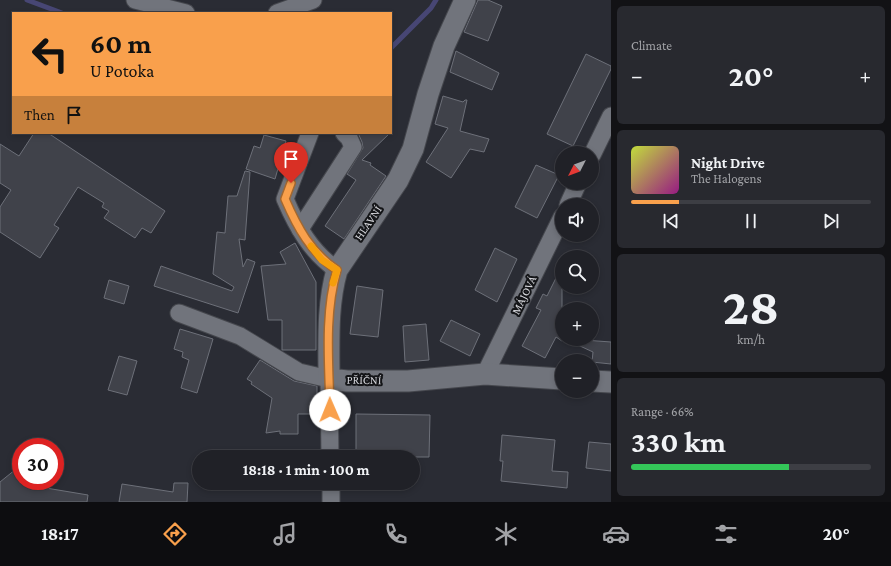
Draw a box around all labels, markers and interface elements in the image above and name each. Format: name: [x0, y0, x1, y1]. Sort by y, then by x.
icon: left: [24, 28, 76, 80]
text: 60 m: [90, 28, 151, 59]
text: Climate: [631, 38, 672, 53]
text: 20°: [728, 59, 774, 92]
text: U Potoka: [90, 61, 154, 81]
text: −: [631, 63, 643, 88]
text: +: [859, 63, 871, 88]
icon: arrive: [63, 104, 85, 126]
text: Then: [24, 107, 55, 123]
pin: [274, 142, 308, 183]
north arrow: [555, 146, 599, 190]
map controls: [555, 146, 599, 398]
icon: arrive: [280, 148, 302, 170]
text: Night Drive: [691, 155, 765, 171]
text: The Halogens: [691, 171, 762, 186]
button: sound: [555, 198, 599, 242]
street label: HLAVNÍ: [351, 203, 385, 243]
icon: previous: [660, 210, 682, 232]
icon: pause: [740, 210, 762, 232]
icon: next: [820, 210, 842, 232]
button: search: [555, 250, 599, 294]
street label: MÁJOVÁ: [509, 273, 539, 317]
text: 28: [723, 277, 779, 335]
button: +: [555, 302, 599, 346]
text: km/h: [737, 332, 765, 347]
button: −: [555, 354, 599, 398]
street label: PŘÍČNÍ: [346, 373, 382, 387]
position arrow: [309, 389, 351, 431]
text: Range · 66%: [631, 404, 694, 419]
text: 330 km: [631, 425, 726, 458]
speed limit sign: 30: [12, 438, 64, 490]
text: 18:18 · 1 min · 100 m: [243, 462, 369, 478]
icon: directions: [161, 520, 189, 548]
icon: music: [271, 520, 299, 548]
icon: phone: [382, 520, 410, 548]
icon: climate: [492, 520, 520, 548]
icon: car: [602, 520, 630, 548]
icon: filters: [712, 520, 740, 548]
text: 18:17: [41, 524, 79, 544]
text: 20°: [823, 524, 850, 544]

